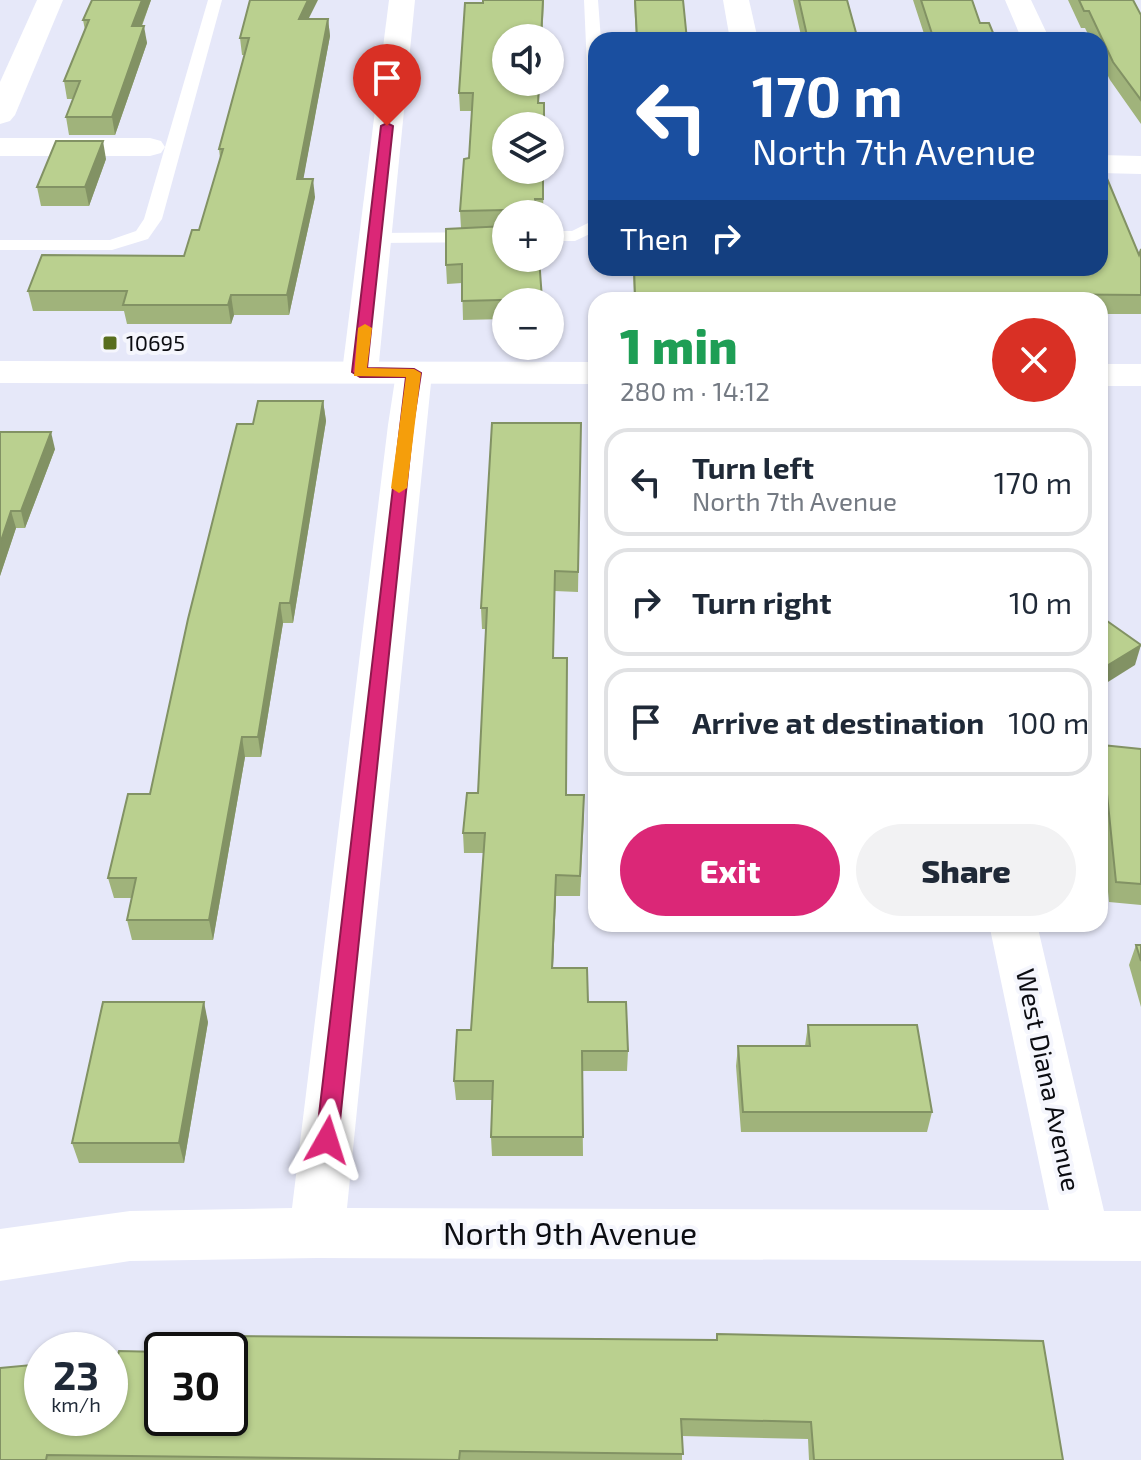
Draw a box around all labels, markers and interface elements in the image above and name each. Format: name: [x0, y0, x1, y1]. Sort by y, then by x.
map controls: [492, 24, 564, 360]
button: sound: [492, 24, 564, 96]
pin: [353, 44, 421, 126]
icon: arrive: [365, 56, 409, 100]
text: 170 m: [752, 61, 903, 128]
icon: left: [620, 64, 724, 168]
button: layers: [492, 112, 564, 184]
text: North 7th Avenue: [752, 129, 1036, 172]
button: +: [492, 200, 564, 272]
icon: right: [704, 216, 748, 260]
text: Then: [620, 220, 688, 256]
button: −: [492, 288, 564, 360]
text: 1 min: [620, 316, 738, 374]
button: close: [992, 318, 1076, 402]
place label: 10695: [126, 329, 185, 355]
marker: 10695: [101, 334, 119, 352]
text: 280 m · 14:12: [620, 375, 770, 406]
text: Turn left: [692, 449, 814, 485]
icon: left: [624, 460, 668, 504]
text: 170 m: [994, 464, 1072, 500]
text: North 7th Avenue: [692, 485, 897, 516]
icon: right: [624, 580, 668, 624]
text: Turn right: [692, 584, 832, 620]
text: 10 m: [1009, 584, 1072, 620]
icon: arrive: [624, 700, 668, 744]
text: Arrive at destination: [692, 704, 984, 740]
text: 100 m: [1008, 704, 1089, 740]
button: Exit: [620, 824, 840, 916]
button: Share: [856, 824, 1076, 916]
street label: West Diana Avenue: [1011, 966, 1088, 1194]
position arrow: [285, 1098, 369, 1182]
street label: North 9th Avenue: [443, 1213, 697, 1251]
speed limit sign: 30: [144, 1332, 248, 1436]
text: 23: [53, 1350, 99, 1398]
text: km/h: [51, 1392, 101, 1416]

